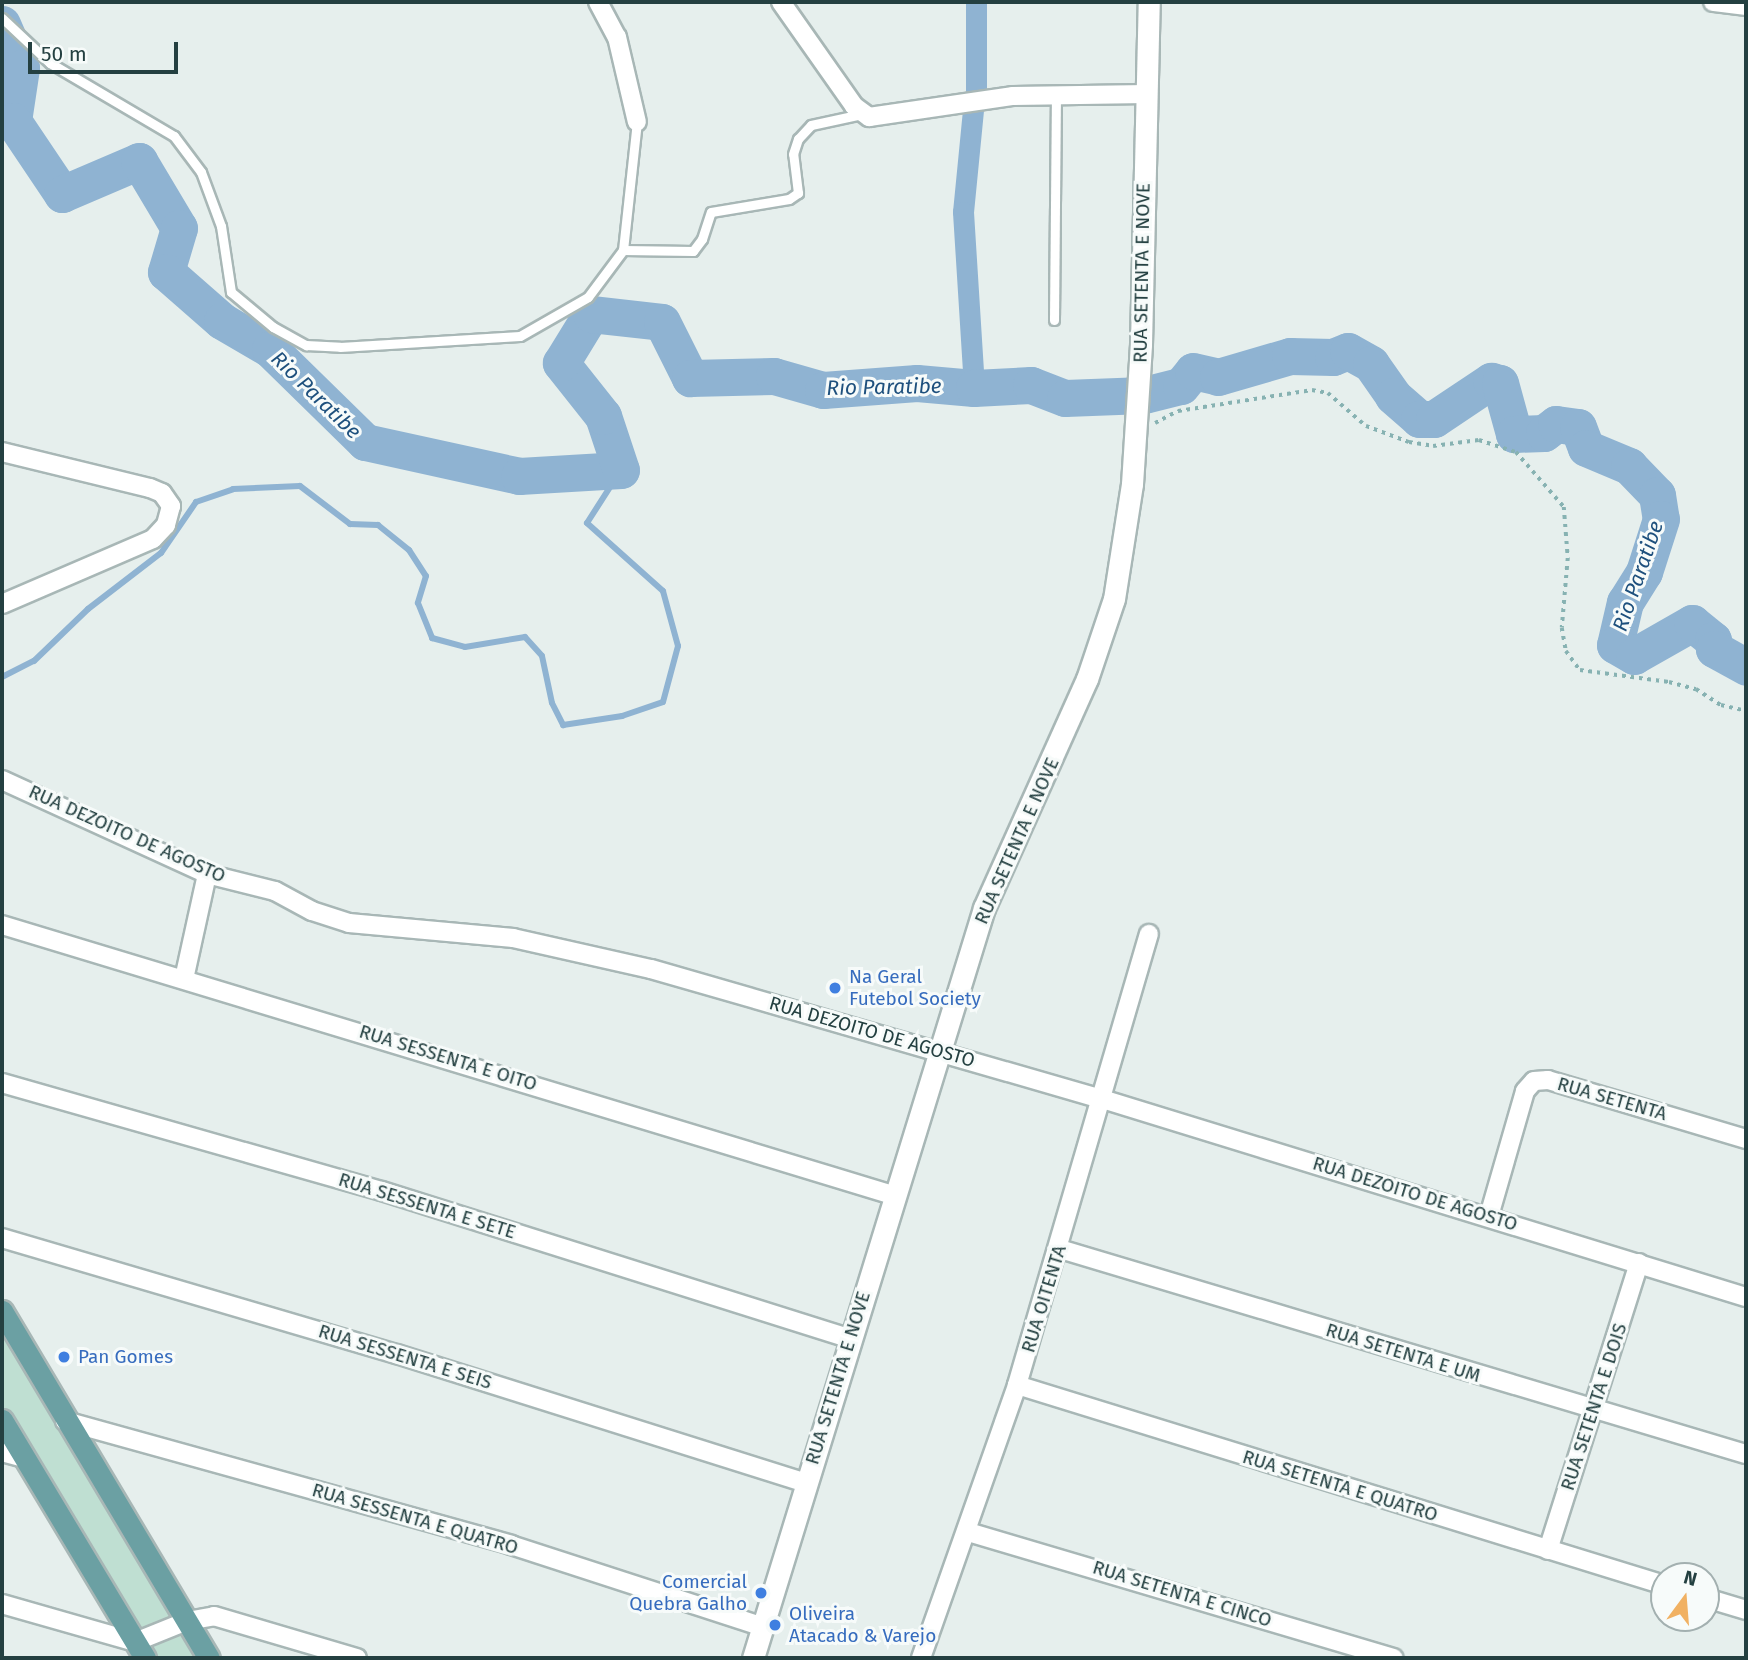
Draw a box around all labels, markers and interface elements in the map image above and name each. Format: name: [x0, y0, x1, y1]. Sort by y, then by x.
scale bar: [32, 28, 182, 72]
text: 50 m: [41, 41, 87, 67]
street label: RUA SETENTA E NOVE: [1129, 183, 1155, 363]
water label: Rio Paratibe: [266, 346, 366, 444]
water label: Rio Paratibe: [826, 373, 942, 401]
water label: Rio Paratibe: [1607, 518, 1669, 634]
street label: RUA SETENTA E NOVE: [970, 754, 1064, 928]
street label: RUA DEZOITO DE AGOSTO: [25, 780, 229, 888]
place label: Na Geral Futebol Society: [849, 966, 981, 1010]
marker: Na Geral Futebol Society: [827, 980, 843, 996]
street label: RUA DEZOITO DE AGOSTO: [767, 992, 977, 1072]
street label: RUA SESSENTA E OITO: [356, 1020, 540, 1096]
street label: RUA SETENTA: [1555, 1072, 1669, 1126]
street label: RUA DEZOITO DE AGOSTO: [1310, 1152, 1520, 1236]
street label: RUA SESSENTA E SETE: [336, 1168, 518, 1244]
street label: RUA OITENTA: [1017, 1243, 1071, 1355]
street label: RUA SETENTA E NOVE: [801, 1289, 875, 1467]
street label: RUA SETENTA E UM: [1323, 1319, 1483, 1387]
street label: RUA SESSENTA E SEIS: [316, 1320, 494, 1394]
street label: RUA SETENTA E DOIS: [1556, 1320, 1632, 1494]
place label: Pan Gomes: [78, 1346, 173, 1368]
marker: Pan Gomes: [56, 1349, 72, 1365]
street label: RUA SETENTA E QUATRO: [1240, 1445, 1440, 1527]
street label: RUA SESSENTA E QUATRO: [309, 1479, 521, 1559]
street label: RUA SETENTA E CINCO: [1090, 1556, 1274, 1632]
north arrow: [1650, 1562, 1720, 1632]
text: N: [1681, 1565, 1700, 1591]
place label: Comercial Quebra Galho: [629, 1571, 747, 1615]
marker: Comercial Quebra Galho: [753, 1585, 769, 1601]
place label: Oliveira Atacado & Varejo: [789, 1603, 936, 1647]
marker: Oliveira Atacado & Varejo: [767, 1617, 783, 1633]

